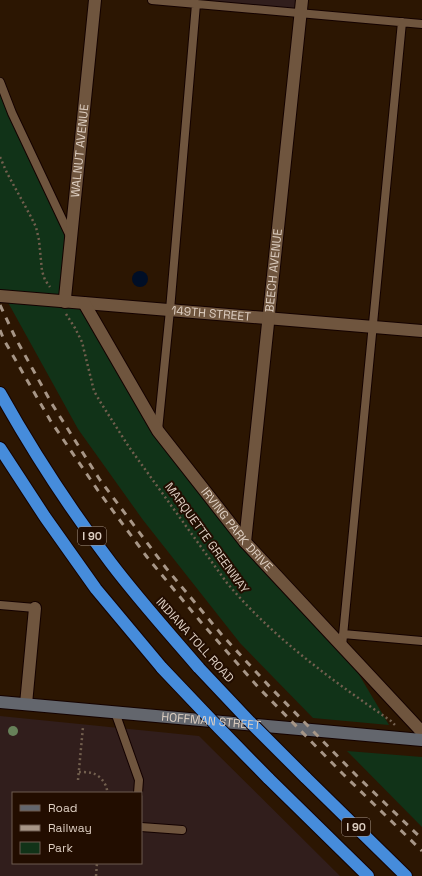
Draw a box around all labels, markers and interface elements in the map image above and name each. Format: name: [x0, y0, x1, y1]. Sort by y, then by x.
street label: WALNUT AVENUE: [67, 103, 93, 198]
street label: BEECH AVENUE: [261, 228, 286, 313]
street label: 149TH STREET: [171, 302, 252, 325]
street label: MARQUETTE GREENWAY: [161, 479, 253, 597]
street label: IRVING PARK DRIVE: [197, 484, 276, 575]
road number: I 90: [78, 527, 106, 545]
street label: INDIANA TOLL ROAD: [153, 594, 237, 686]
street label: HOFFMAN STREET: [161, 709, 262, 733]
legend: [12, 792, 142, 864]
text: Road: [48, 800, 77, 816]
road number: I 90: [342, 818, 370, 836]
text: Railway: [48, 820, 92, 836]
text: Park: [48, 840, 73, 856]

